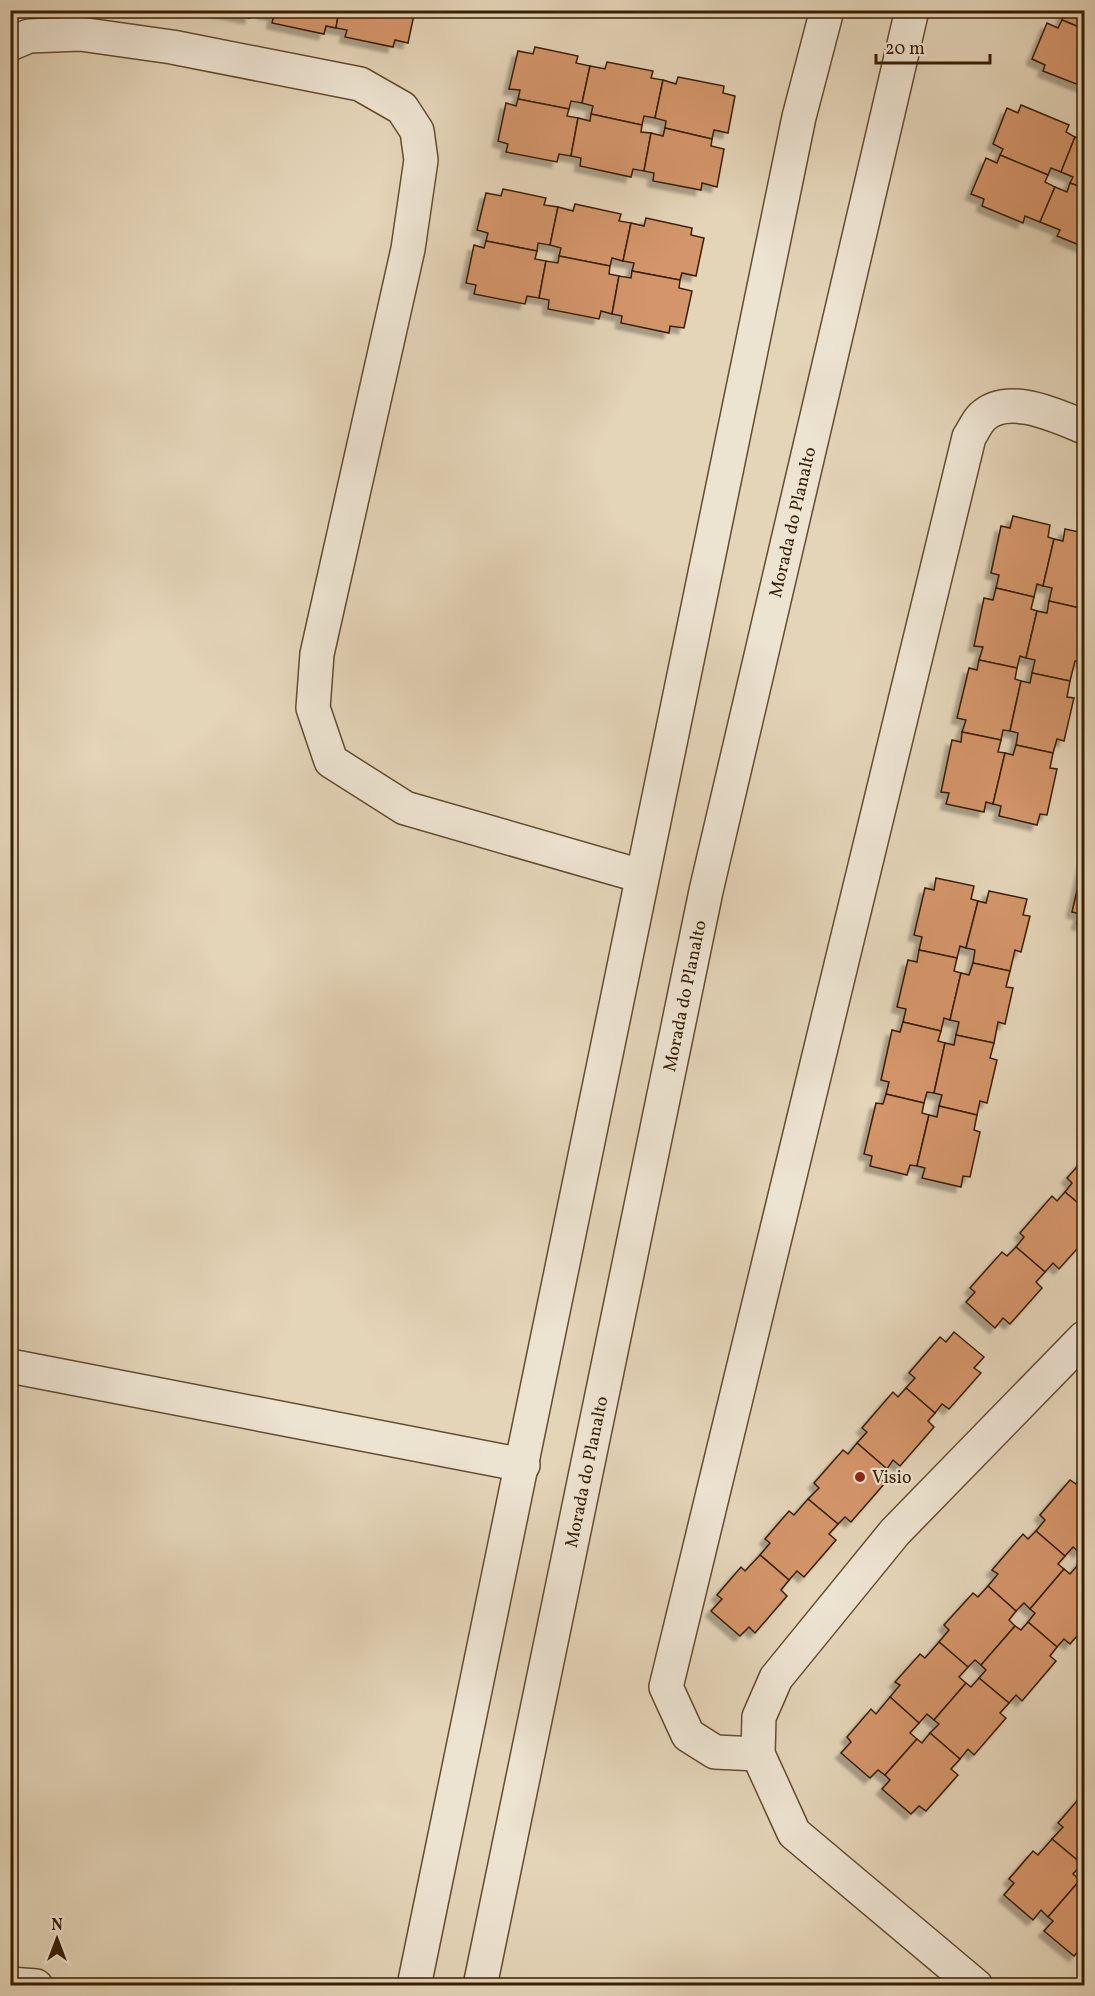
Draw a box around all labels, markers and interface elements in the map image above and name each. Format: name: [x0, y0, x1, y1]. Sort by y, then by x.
scale bar: [876, 27, 990, 65]
text: 20 m: [885, 37, 925, 62]
street label: Morada do Planalto: [764, 444, 823, 600]
street label: Morada do Planalto: [658, 918, 714, 1074]
street label: Morada do Planalto: [560, 1394, 615, 1550]
place label: Visio: [872, 1466, 912, 1491]
marker: Visio: [853, 1470, 867, 1484]
north arrow: [27, 1909, 87, 1969]
text: N: [51, 1915, 63, 1937]

